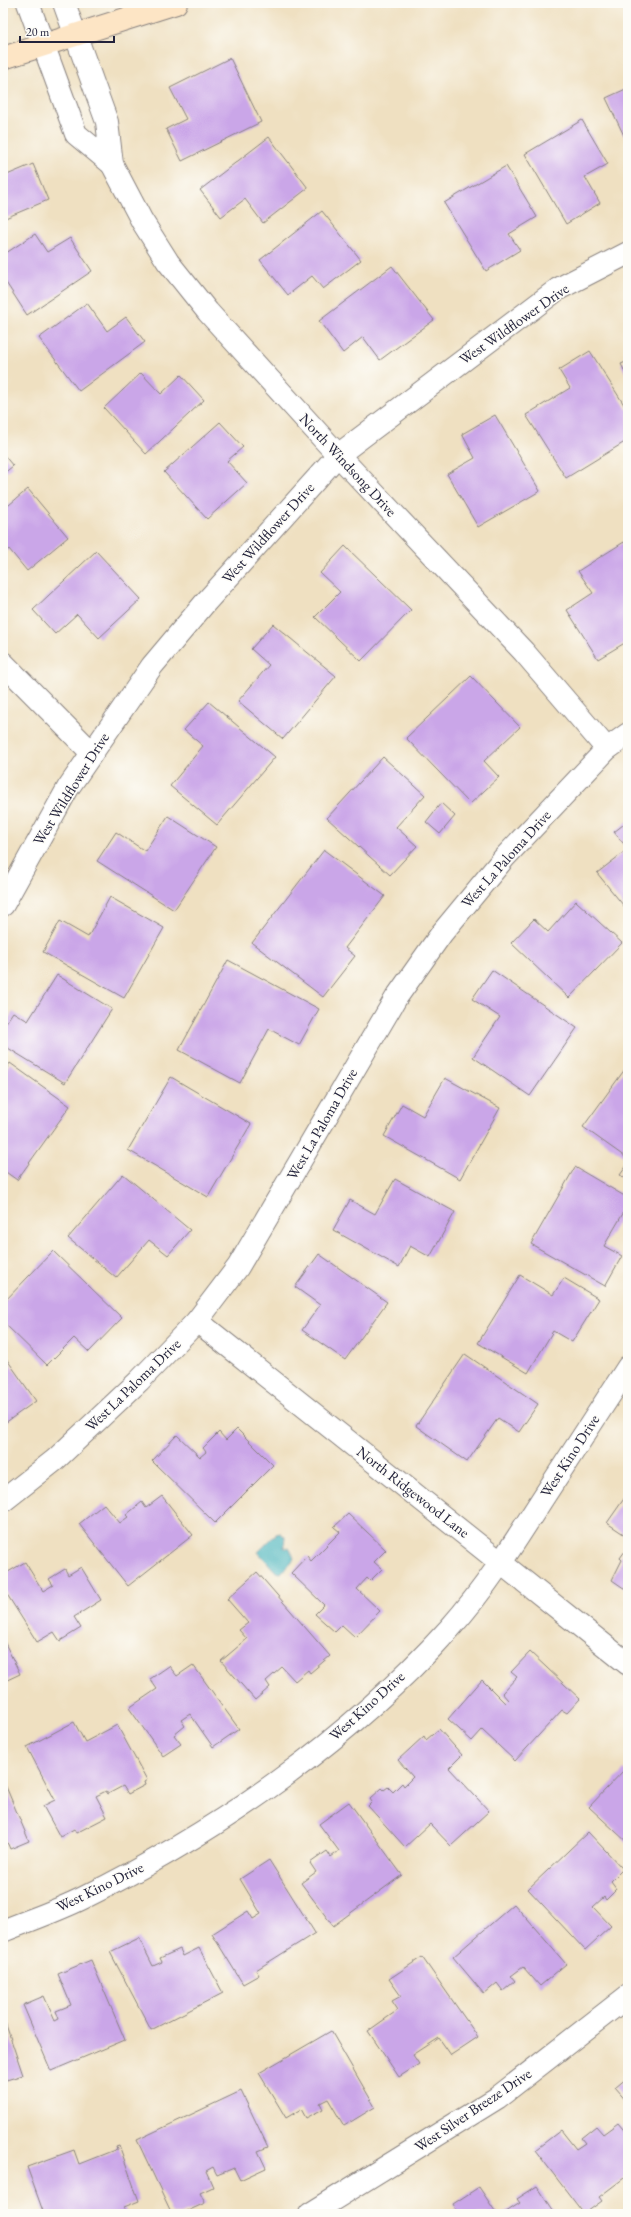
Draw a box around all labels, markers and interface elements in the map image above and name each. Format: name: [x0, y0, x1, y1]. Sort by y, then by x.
scale bar: [20, 18, 114, 44]
text: 20 m: [26, 24, 50, 40]
street label: West Wildflower Drive: [455, 279, 572, 369]
street label: North Windsong Drive: [296, 409, 401, 520]
street label: West Wildflower Drive: [217, 478, 318, 587]
street label: West Wildflower Drive: [28, 729, 113, 849]
street label: West La Paloma Drive: [457, 806, 555, 912]
street label: West La Paloma Drive: [282, 1064, 361, 1183]
street label: West La Paloma Drive: [81, 1334, 185, 1435]
street label: West Kino Drive: [536, 1411, 603, 1501]
street label: North Ridgewood Lane: [353, 1442, 474, 1542]
street label: West Kino Drive: [325, 1667, 408, 1744]
street label: West Kino Drive: [53, 1857, 147, 1916]
street label: West Silver Breeze Drive: [411, 2063, 535, 2156]

